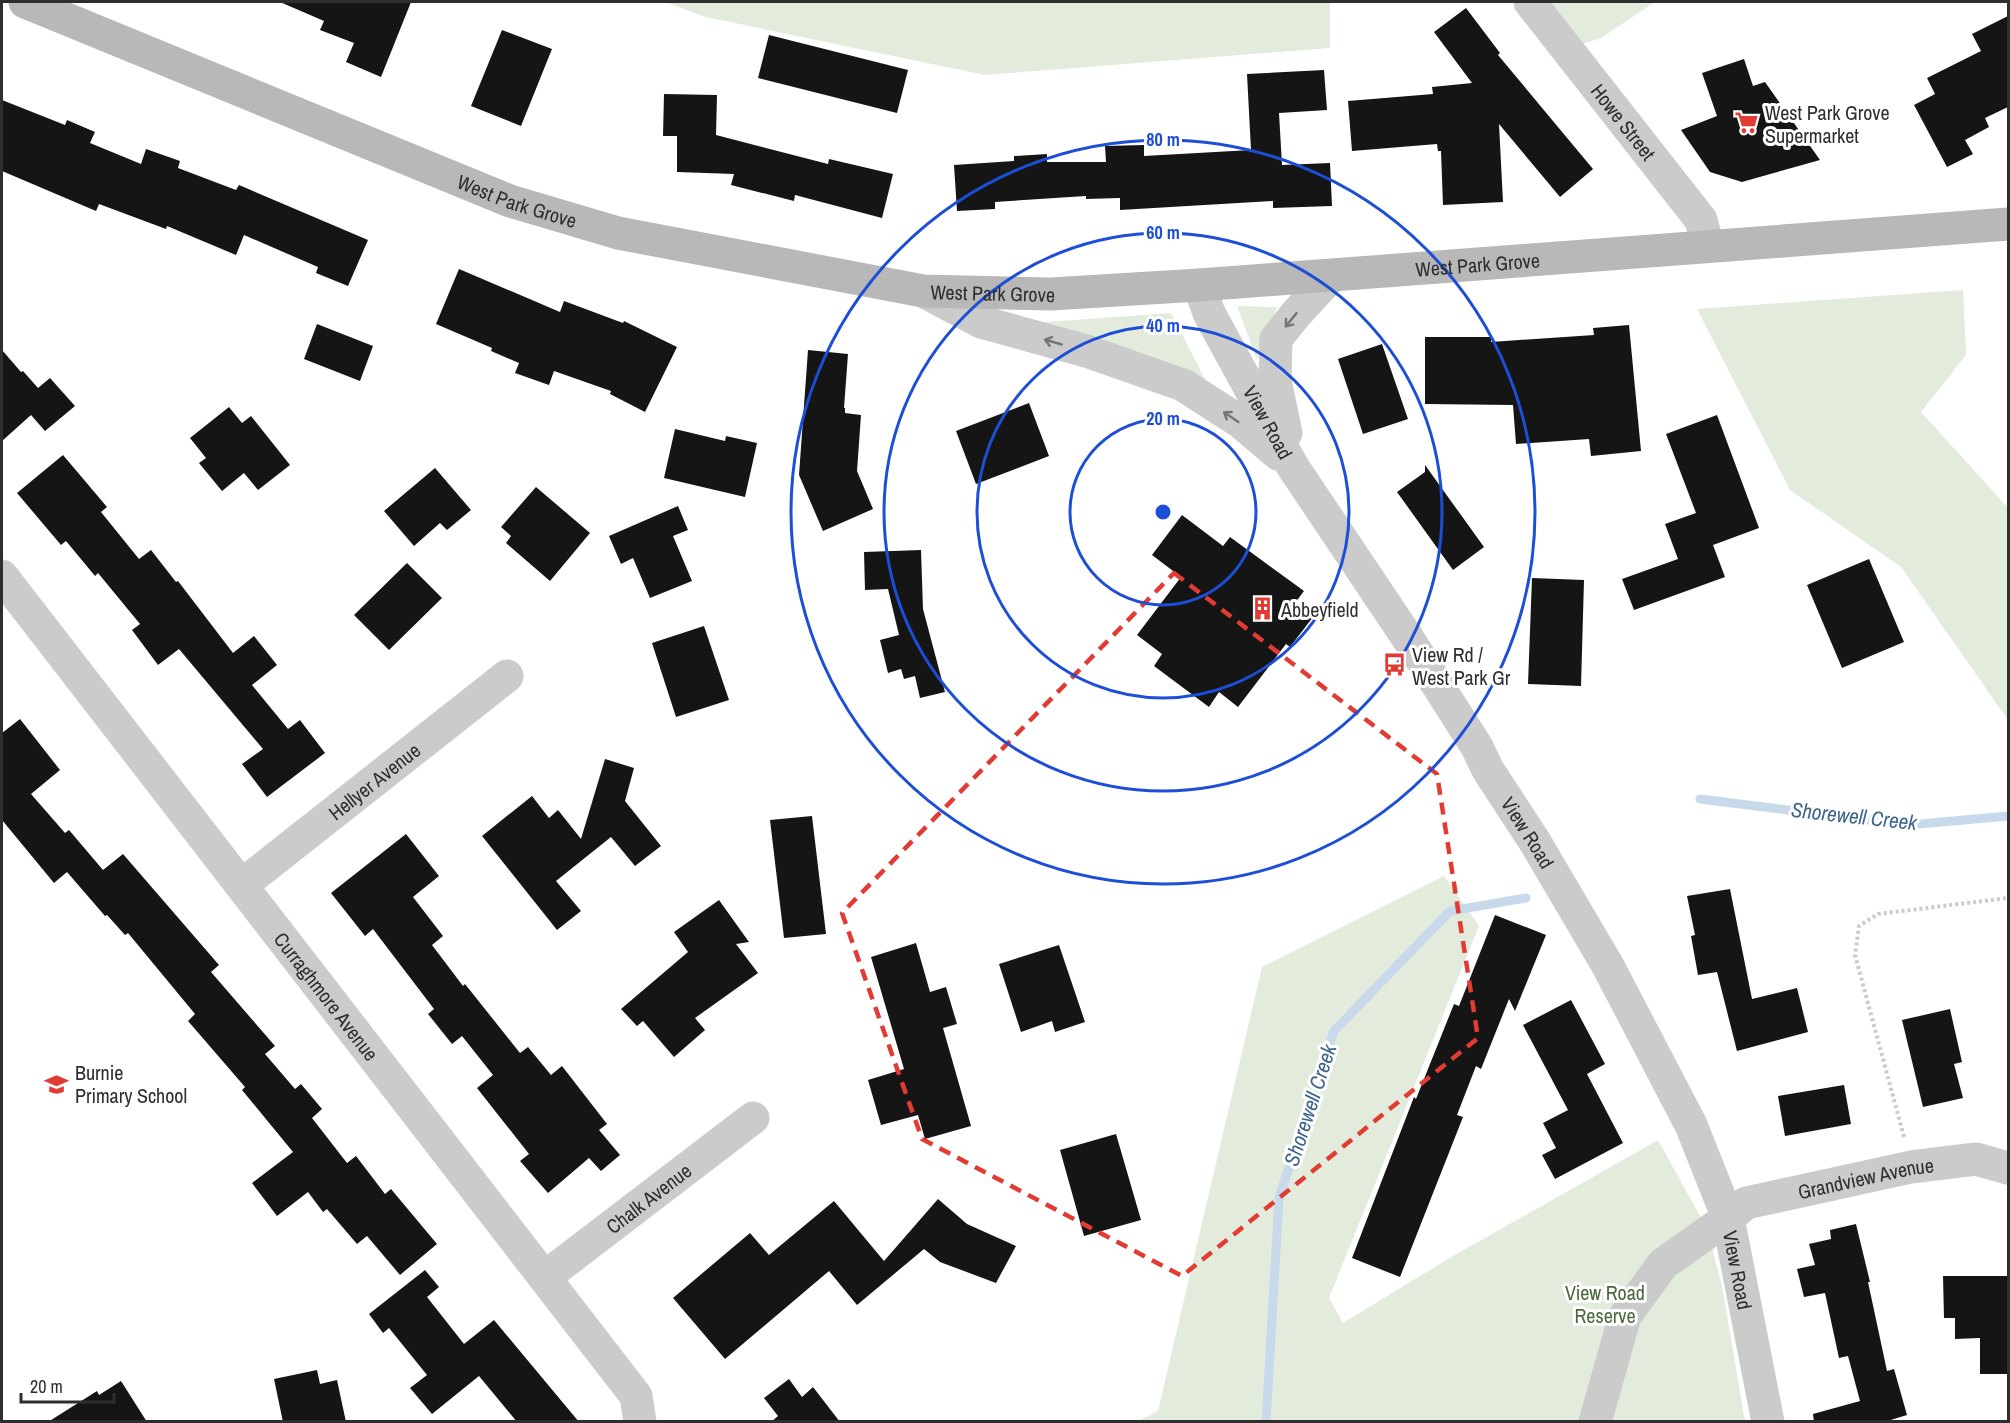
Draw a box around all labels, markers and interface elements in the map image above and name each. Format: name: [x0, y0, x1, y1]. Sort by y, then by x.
street label: Howe Street: [1585, 78, 1663, 166]
place label: West Park Grove Supermarket: [1765, 99, 1890, 149]
supermarket icon: West Park Grove Supermarket: [1734, 110, 1760, 136]
text: 80 m: [1146, 127, 1180, 152]
street label: West Park Grove: [453, 167, 580, 234]
text: 60 m: [1146, 220, 1180, 245]
street label: West Park Grove: [1414, 246, 1541, 282]
street label: West Park Grove: [930, 278, 1055, 308]
one-way arrow: [1285, 311, 1298, 327]
text: 40 m: [1146, 313, 1180, 338]
one-way arrow: [1044, 335, 1063, 347]
street label: View Road: [1238, 381, 1300, 464]
text: 20 m: [1146, 406, 1180, 431]
one-way arrow: [1224, 411, 1240, 423]
centre of rings: [1153, 502, 1173, 522]
building icon: Abbeyfield: [1250, 596, 1276, 622]
place label: Abbeyfield: [1280, 596, 1359, 623]
place label: View Rd / West Park Gr: [1412, 641, 1511, 691]
bus stop icon: View Rd / West Park Gr: [1381, 652, 1407, 678]
street label: Hellyer Avenue: [322, 736, 425, 826]
street label: View Road: [1495, 791, 1561, 873]
water label: Shorewell Creek: [1790, 795, 1920, 837]
street label: Curraghmore Avenue: [268, 926, 385, 1066]
water label: Shorewell Creek: [1277, 1039, 1344, 1170]
place label: Burnie Primary School: [75, 1059, 187, 1109]
school or university icon: Burnie Primary School: [44, 1071, 70, 1097]
street label: Grandview Avenue: [1795, 1151, 1935, 1205]
street label: Chalk Avenue: [600, 1157, 697, 1239]
street label: View Road: [1717, 1228, 1759, 1312]
park label: View Road Reserve: [1565, 1279, 1645, 1329]
scale bar: [21, 1366, 114, 1404]
text: 20 m: [30, 1374, 63, 1399]

